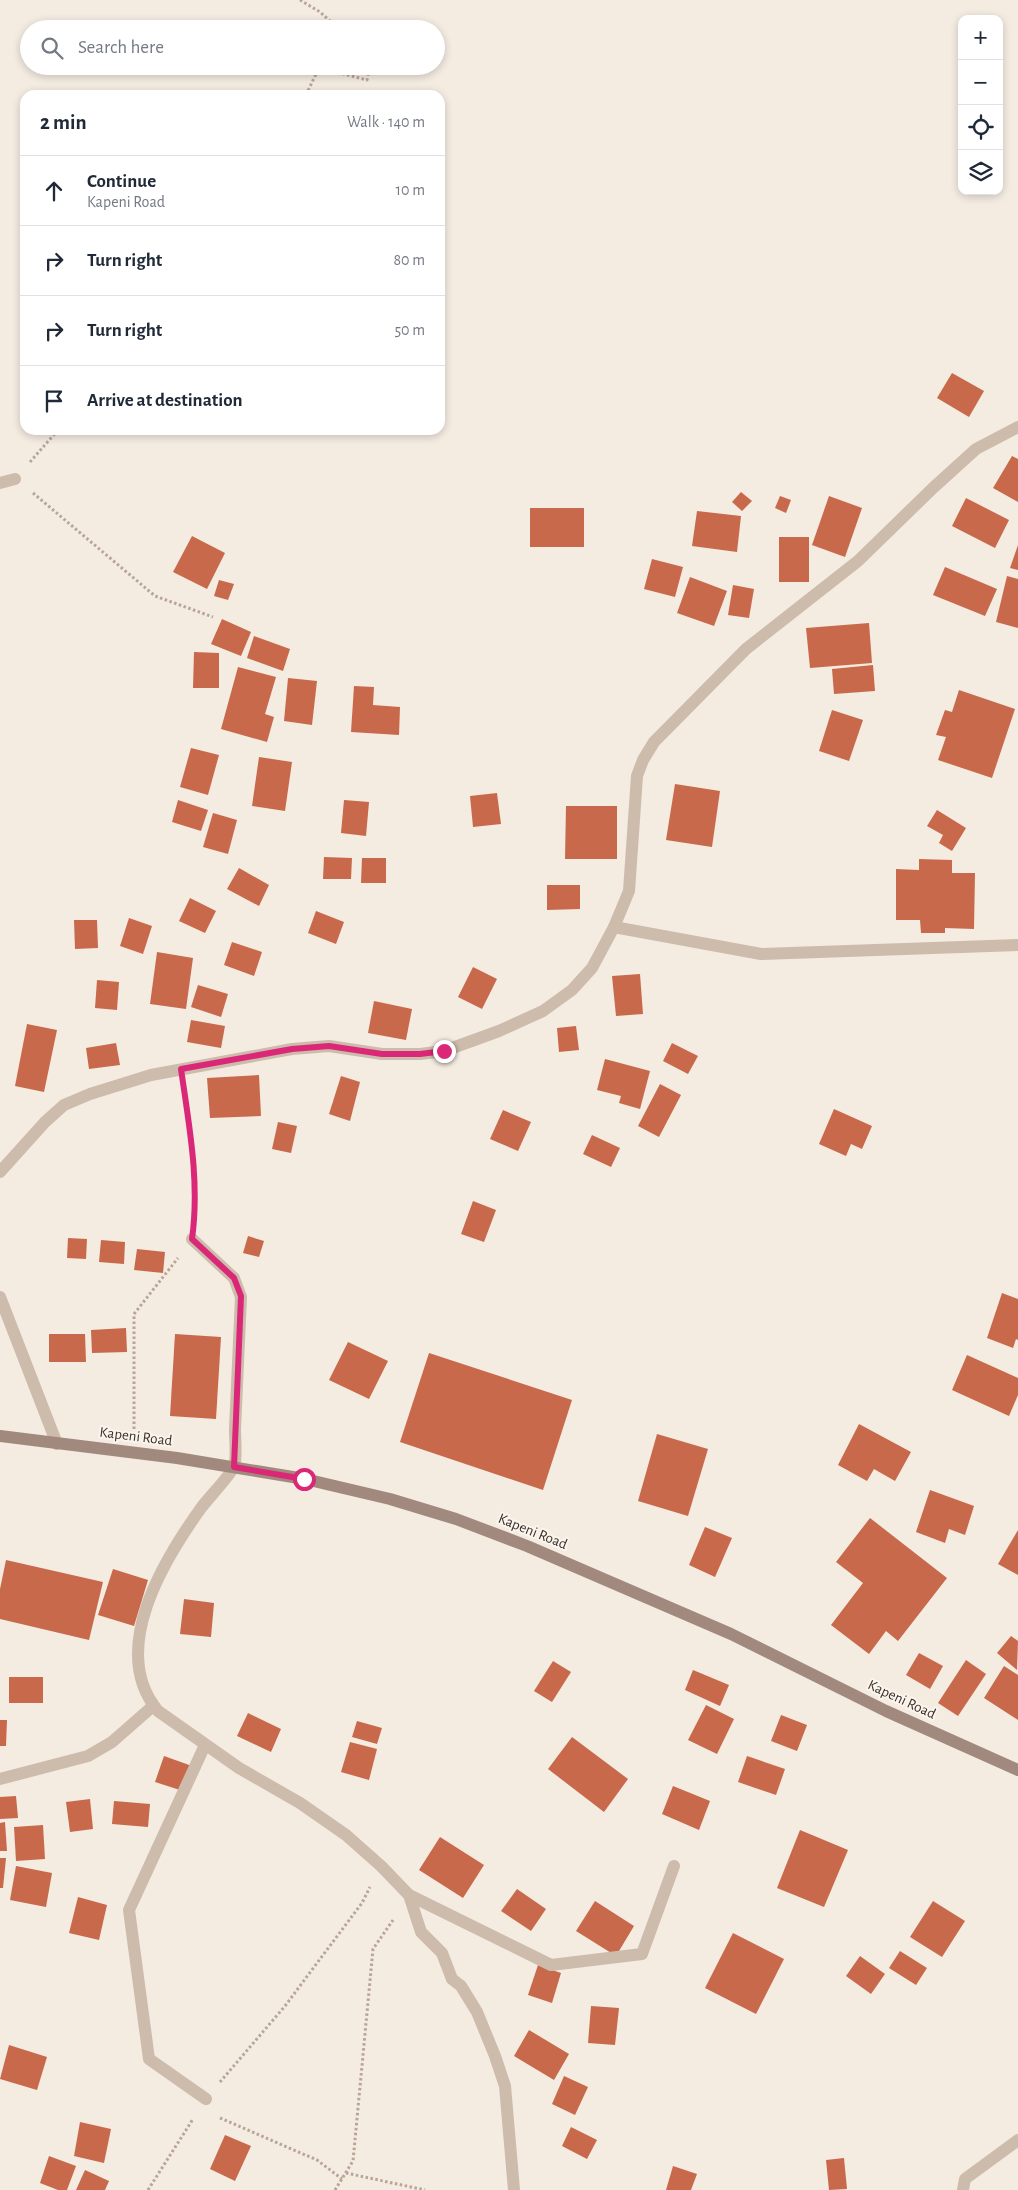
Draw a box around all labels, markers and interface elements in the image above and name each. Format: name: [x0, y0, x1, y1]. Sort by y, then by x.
map controls: [958, 15, 1003, 195]
button: +: [958, 15, 1003, 60]
search box: [20, 20, 445, 75]
icon: search: [38, 34, 66, 62]
text: Search here: [78, 38, 164, 57]
button: −: [958, 60, 1003, 105]
button: locate: [958, 105, 1003, 150]
text: 2 min: [40, 112, 87, 133]
text: Walk · 140 m: [347, 114, 425, 130]
button: layers: [958, 150, 1003, 195]
text: Continue: [87, 172, 156, 191]
icon: ahead: [40, 177, 68, 205]
text: 10 m: [396, 182, 425, 198]
text: Kapeni Road: [87, 194, 165, 210]
icon: right: [40, 247, 68, 275]
text: Turn right: [87, 251, 162, 270]
text: 80 m: [394, 252, 425, 268]
icon: right: [40, 317, 68, 345]
text: Turn right: [87, 321, 162, 340]
text: 50 m: [394, 322, 425, 338]
icon: arrive: [40, 387, 68, 415]
text: Arrive at destination: [87, 391, 243, 410]
route end: [433, 1040, 456, 1063]
street label: Kapeni Road: [99, 1425, 173, 1448]
route start: [293, 1468, 316, 1491]
street label: Kapeni Road: [496, 1511, 570, 1552]
street label: Kapeni Road: [865, 1677, 938, 1722]

